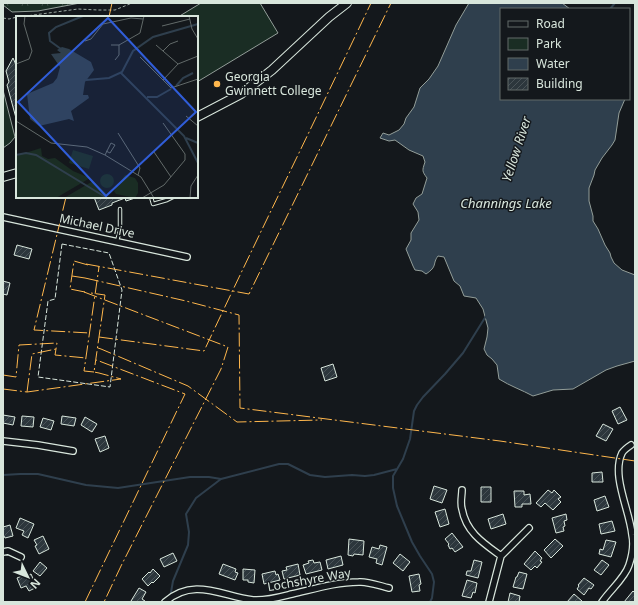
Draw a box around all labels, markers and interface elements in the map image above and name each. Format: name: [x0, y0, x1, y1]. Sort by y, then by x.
legend: [500, 8, 630, 100]
text: Road: [536, 15, 565, 32]
inset map: [16, 16, 198, 198]
text: Park: [536, 35, 562, 52]
text: Water: [536, 55, 570, 72]
place label: Georgia Gwinnett College: [225, 68, 322, 99]
text: Building: [536, 75, 583, 92]
marker: Georgia Gwinnett College: [212, 79, 222, 89]
water label: Yellow River: [497, 113, 535, 184]
water label: Channings Lake: [460, 194, 552, 212]
street label: Michael Drive: [58, 209, 137, 242]
north arrow: [8, 557, 48, 597]
street label: Lochshyre Way: [266, 564, 353, 595]
text: N: [27, 576, 44, 593]

